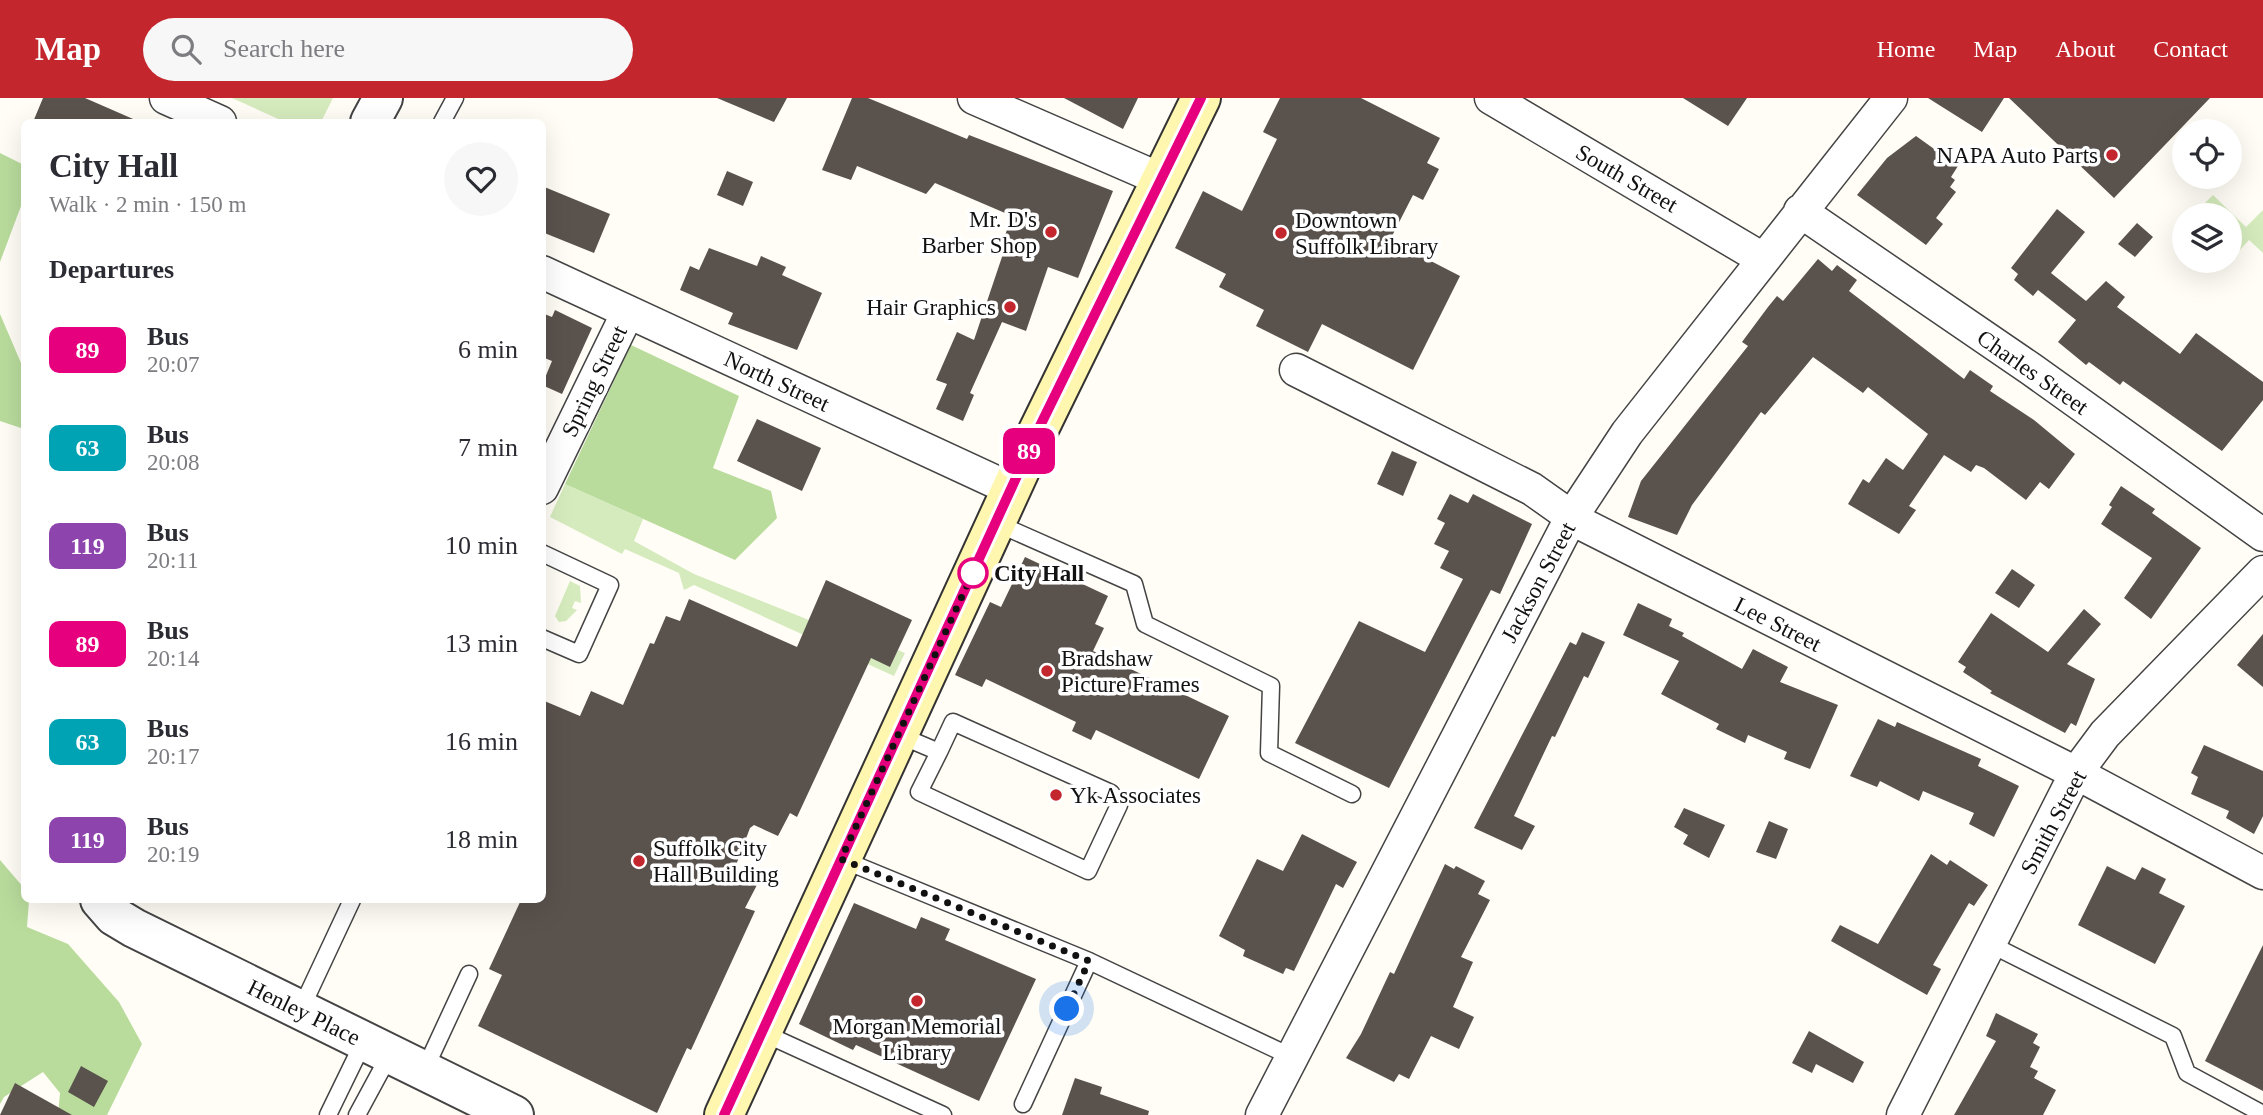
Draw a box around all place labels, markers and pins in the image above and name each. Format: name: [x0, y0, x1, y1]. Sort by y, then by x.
place label: NAPA Auto Parts: [1937, 143, 2098, 168]
marker: NAPA Auto Parts: [2104, 147, 2120, 163]
place label: Mr. D's Barber Shop: [921, 207, 1037, 258]
place label: Downtown Suffolk Library: [1295, 208, 1439, 259]
marker: Mr. D's Barber Shop: [1043, 224, 1059, 240]
marker: Downtown Suffolk Library: [1273, 225, 1289, 241]
place label: Hair Graphics: [866, 295, 996, 320]
marker: Hair Graphics: [1002, 299, 1018, 315]
marker: City Hall: [958, 558, 988, 588]
place label: City Hall: [994, 561, 1084, 586]
place label: Bradshaw Picture Frames: [1061, 646, 1200, 697]
marker: Bradshaw Picture Frames: [1039, 663, 1055, 679]
place label: Yk Associates: [1070, 783, 1201, 808]
marker: Yk Associates: [1048, 787, 1064, 803]
place label: Suffolk City Hall Building: [653, 836, 779, 887]
marker: Suffolk City Hall Building: [631, 853, 647, 869]
marker: Morgan Memorial Library: [909, 993, 925, 1009]
place label: Morgan Memorial Library: [833, 1014, 1001, 1065]

